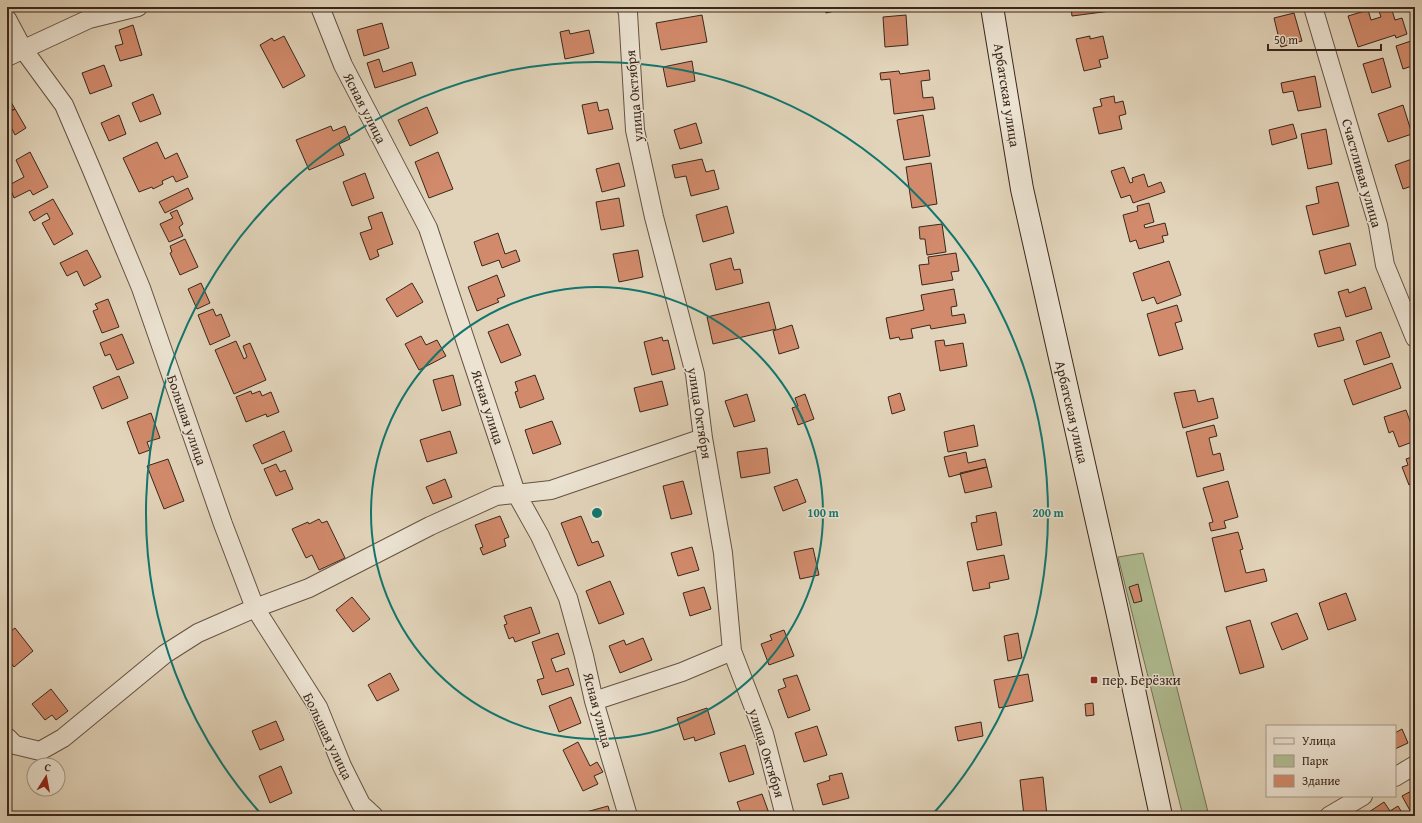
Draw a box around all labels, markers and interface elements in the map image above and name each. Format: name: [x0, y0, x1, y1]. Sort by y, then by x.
scale bar: [1268, 26, 1381, 52]
text: 50 m: [1274, 31, 1298, 48]
street label: Арбатская улица: [989, 42, 1025, 149]
street label: улица Октября: [620, 49, 648, 144]
street label: Ясная улица: [338, 68, 392, 147]
street label: Счастливая улица: [1337, 116, 1387, 230]
street label: Арбатская улица: [1050, 359, 1094, 466]
street label: улица Октября: [683, 365, 717, 460]
street label: Ясная улица: [466, 366, 510, 447]
street label: Большая улица: [162, 372, 212, 468]
text: 100 m: [807, 504, 840, 521]
text: 200 m: [1032, 504, 1065, 521]
centre of rings: [590, 506, 604, 520]
street label: Ясная улица: [578, 669, 618, 750]
place label: пер. Берёзки: [1102, 670, 1181, 690]
marker: пер. Берёзки: [1089, 675, 1099, 685]
street label: Большая улица: [298, 689, 358, 783]
street label: улица Октября: [744, 705, 790, 800]
legend: [1266, 725, 1396, 797]
text: Улица: [1302, 732, 1336, 749]
text: Парк: [1302, 752, 1329, 769]
north arrow: [26, 757, 66, 797]
text: С: [43, 759, 52, 776]
text: Здание: [1302, 772, 1341, 789]

